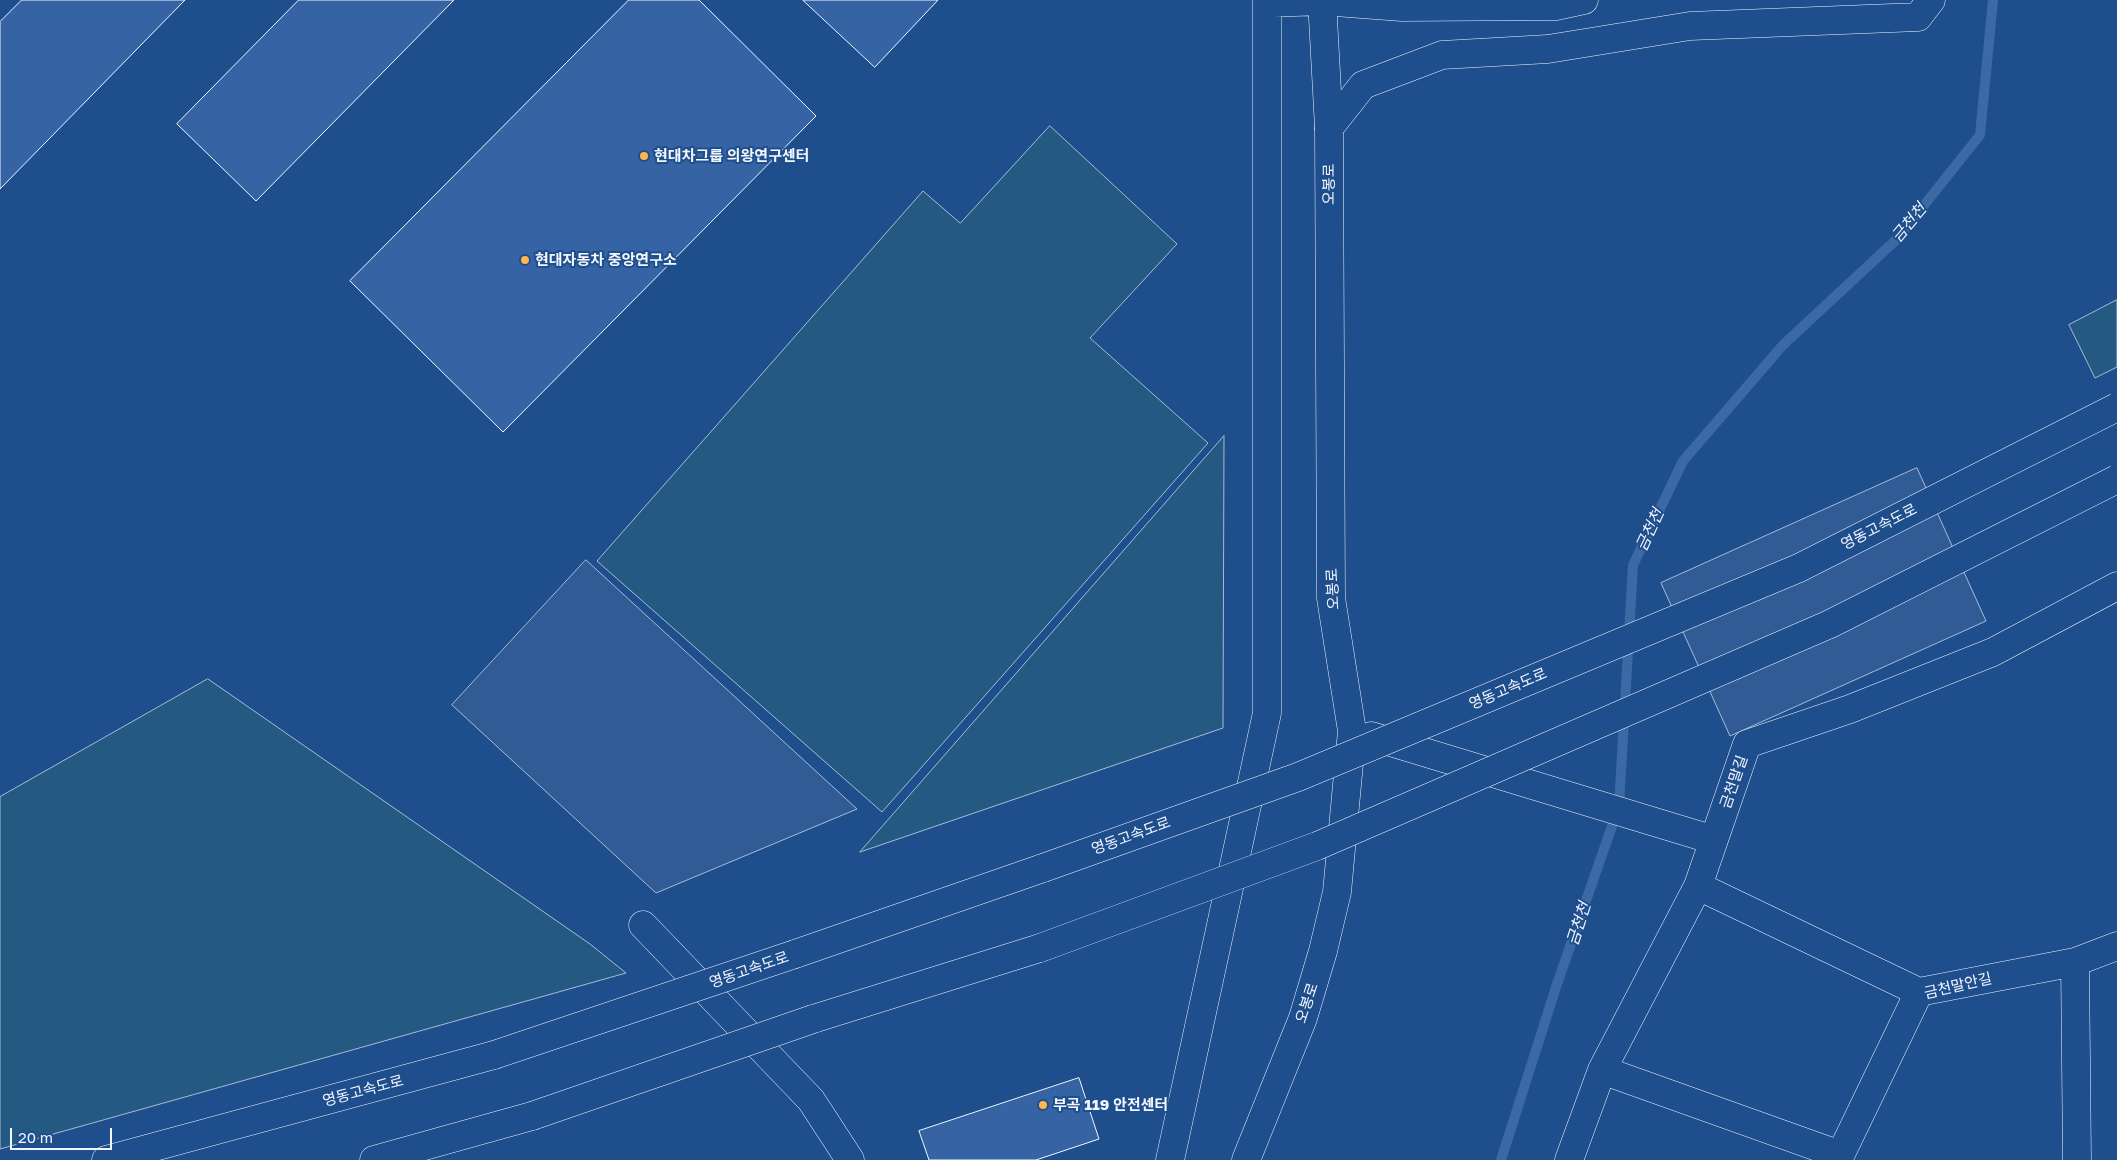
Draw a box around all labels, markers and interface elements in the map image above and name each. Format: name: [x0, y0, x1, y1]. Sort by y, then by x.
place label: 현대차그룹 의왕연구센터: [654, 147, 810, 165]
marker: 현대차그룹 의왕연구센터: [638, 150, 650, 162]
street label: 오봉로: [1320, 163, 1338, 205]
water label: 금천천: [1887, 200, 1931, 246]
place label: 현대자동차 중앙연구소: [535, 251, 677, 269]
marker: 현대자동차 중앙연구소: [519, 254, 531, 266]
street label: 영동고속도로: [1838, 500, 1920, 554]
water label: 금천천: [1632, 506, 1668, 554]
street label: 오봉로: [1323, 568, 1343, 610]
street label: 영동고속도로: [1466, 665, 1550, 713]
street label: 금천말길: [1717, 753, 1751, 811]
street label: 영동고속도로: [1089, 813, 1173, 859]
water label: 금천천: [1563, 900, 1595, 948]
street label: 영동고속도로: [707, 948, 791, 992]
street label: 금천말안길: [1922, 969, 1994, 1003]
street label: 오봉로: [1292, 981, 1322, 1025]
street label: 영동고속도로: [321, 1072, 405, 1110]
place label: 부곡 119 안전센터: [1053, 1096, 1168, 1114]
marker: 부곡 119 안전센터: [1037, 1099, 1049, 1111]
scale bar: [12, 1118, 115, 1150]
text: 20 m: [18, 1128, 53, 1146]

